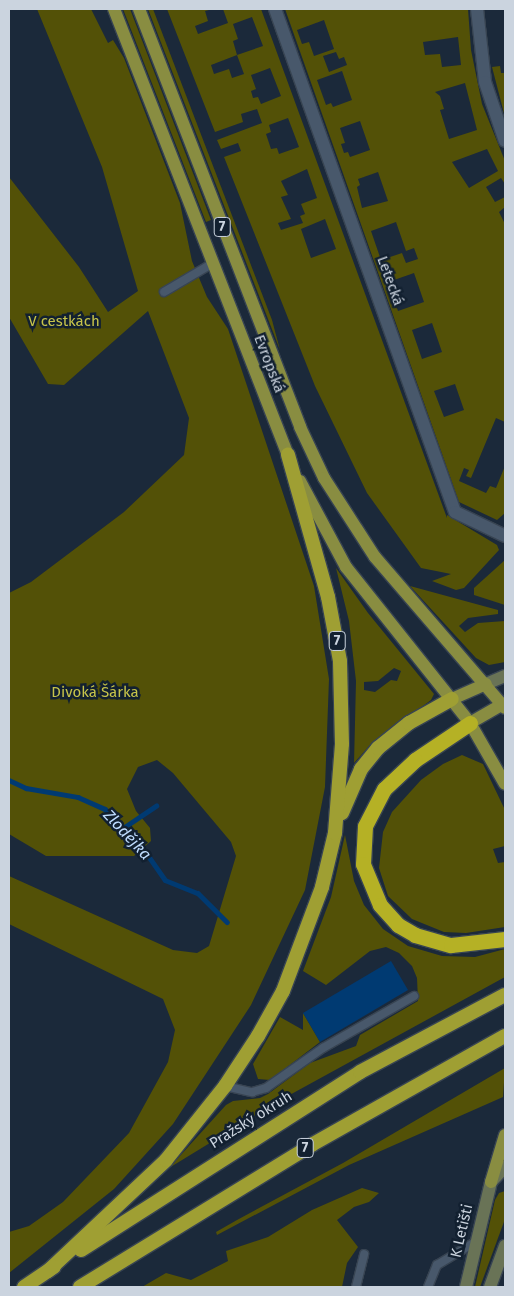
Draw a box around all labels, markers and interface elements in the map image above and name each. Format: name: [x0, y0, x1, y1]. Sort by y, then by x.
road number: 7: [213, 216, 231, 238]
street label: Letecká: [373, 254, 407, 308]
park label: V cestkách: [28, 313, 100, 331]
street label: Evropská: [250, 332, 288, 396]
road number: 7: [328, 630, 346, 652]
park label: Divoká Šárka: [51, 684, 139, 702]
water label: Zlodějka: [99, 806, 155, 864]
street label: Pražský okruh: [206, 1087, 296, 1153]
road number: 7: [296, 1136, 314, 1160]
street label: K Letišti: [447, 1202, 477, 1260]

